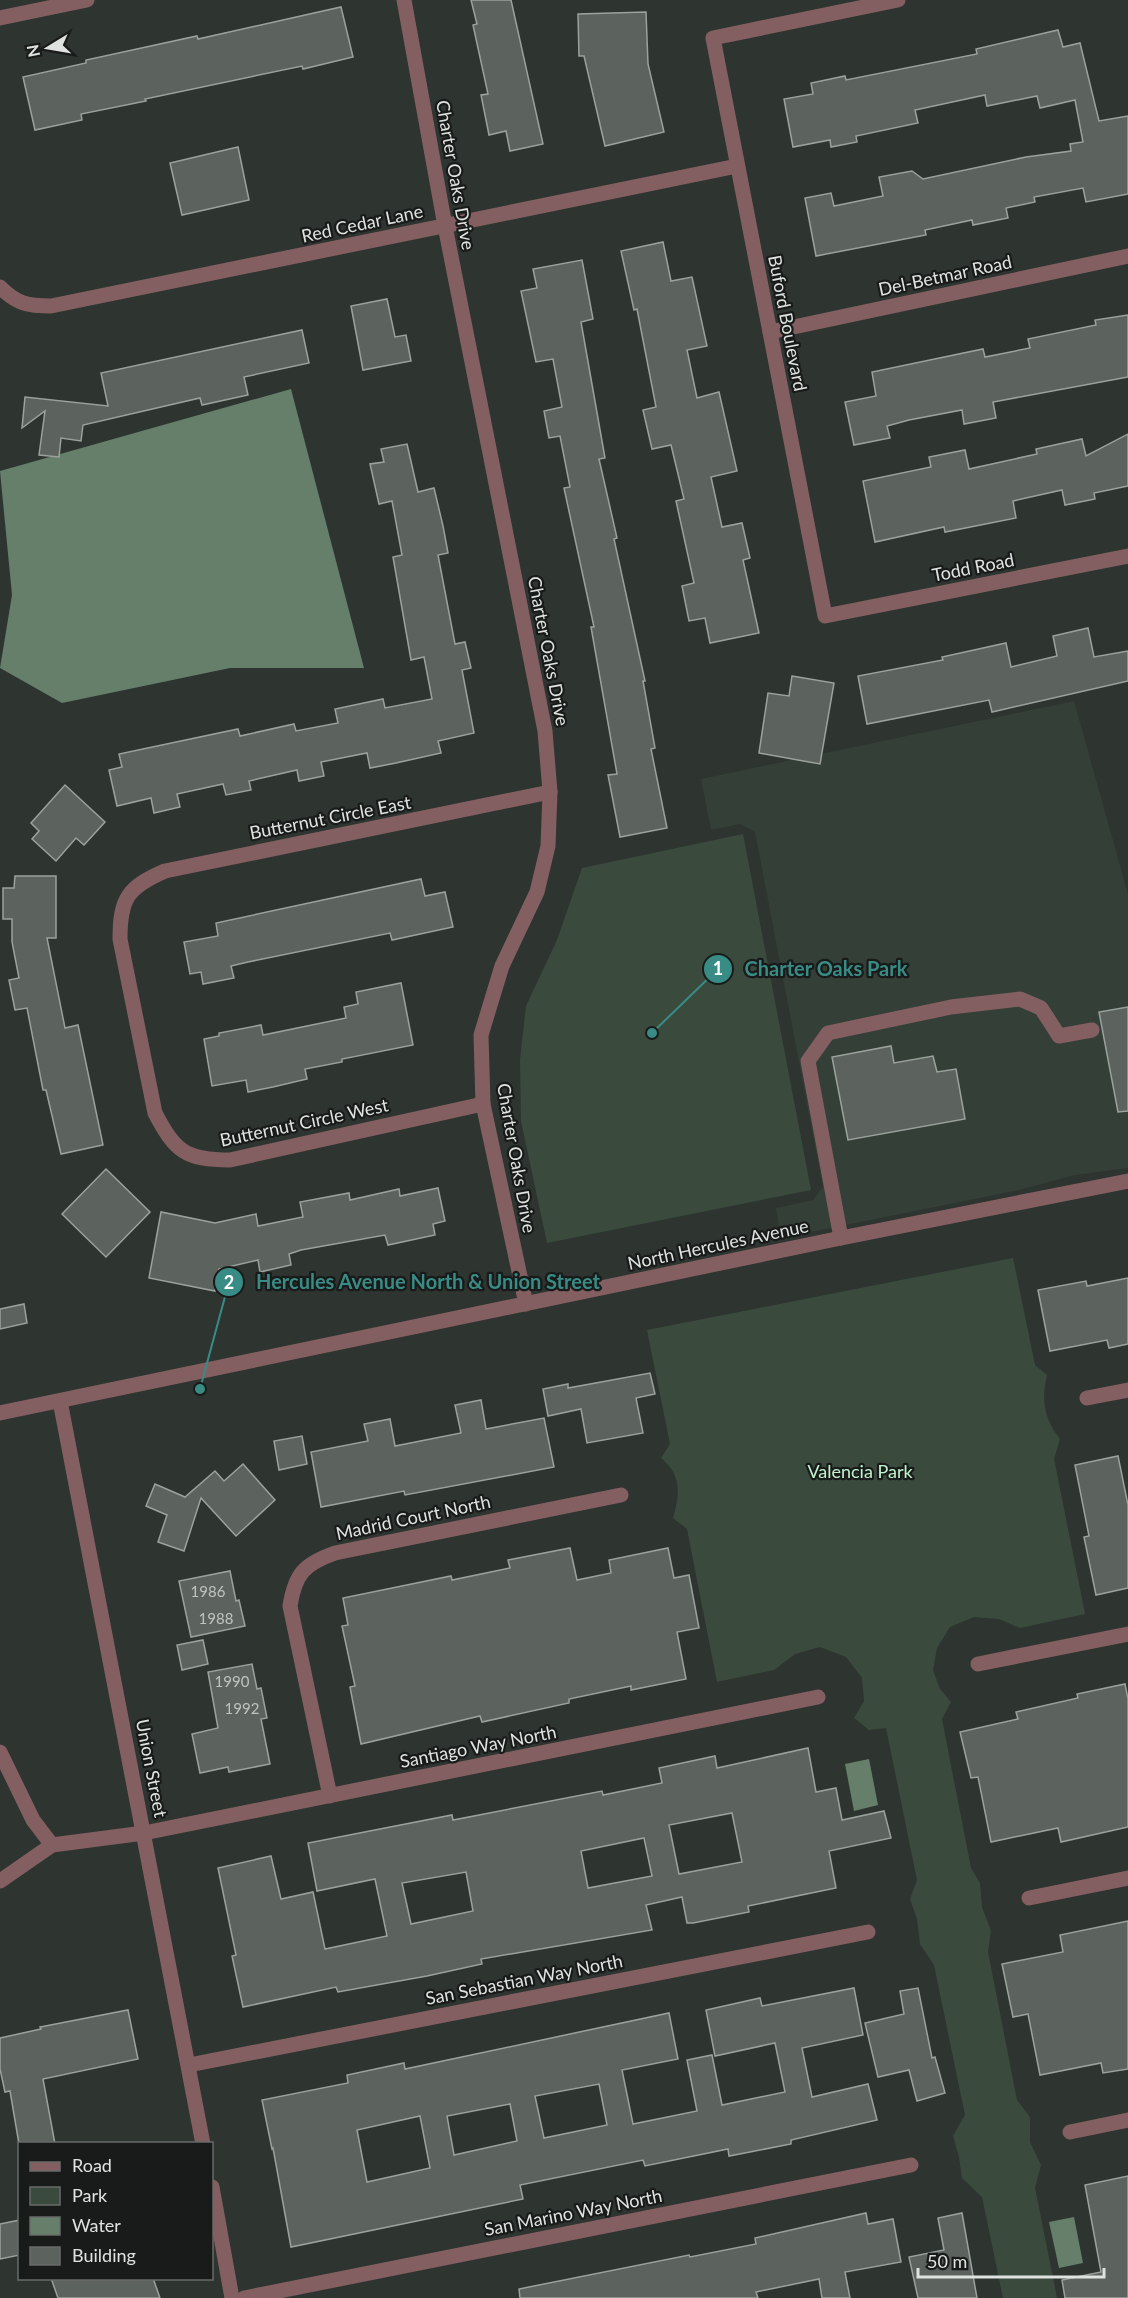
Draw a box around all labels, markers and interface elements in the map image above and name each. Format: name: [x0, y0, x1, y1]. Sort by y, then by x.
north arrow: [18, 18, 78, 78]
text: N: [22, 43, 43, 59]
street label: Charter Oaks Drive: [432, 98, 480, 252]
street label: Red Cedar Lane: [299, 199, 425, 247]
street label: Del-Betmar Road: [876, 250, 1014, 300]
street label: Buford Boulevard: [764, 253, 812, 393]
street label: Todd Road: [930, 548, 1016, 586]
street label: Charter Oaks Drive: [524, 574, 574, 728]
street label: Butternut Circle East: [247, 790, 413, 843]
callout: Charter Oaks Park: [703, 950, 920, 988]
text: Charter Oaks Park: [745, 956, 908, 980]
text: 1: [713, 957, 723, 979]
street label: Charter Oaks Drive: [493, 1081, 541, 1235]
street label: Butternut Circle West: [218, 1093, 391, 1151]
street label: North Hercules Avenue: [626, 1214, 810, 1274]
callout: Hercules Avenue North & Union Street: [214, 1263, 613, 1301]
text: Hercules Avenue North & Union Street: [256, 1269, 600, 1293]
text: 2: [224, 1271, 234, 1293]
park label: Valencia Park: [807, 1460, 913, 1482]
street label: Madrid Court North: [334, 1490, 492, 1544]
house number: 1986: [191, 1582, 226, 1600]
house number: 1988: [199, 1609, 233, 1627]
house number: 1990: [215, 1672, 250, 1690]
house number: 1992: [225, 1699, 259, 1717]
street label: Union Street: [132, 1717, 172, 1820]
street label: Santiago Way North: [398, 1720, 558, 1772]
street label: San Sebastian Way North: [424, 1949, 624, 2009]
legend: [18, 2142, 213, 2280]
text: Road: [72, 2154, 112, 2176]
text: Park: [72, 2184, 108, 2206]
street label: San Marino Way North: [482, 2184, 664, 2240]
text: Water: [72, 2214, 121, 2236]
scale bar: [918, 2241, 1104, 2279]
text: Building: [72, 2244, 136, 2266]
text: 50 m: [927, 2250, 967, 2272]

